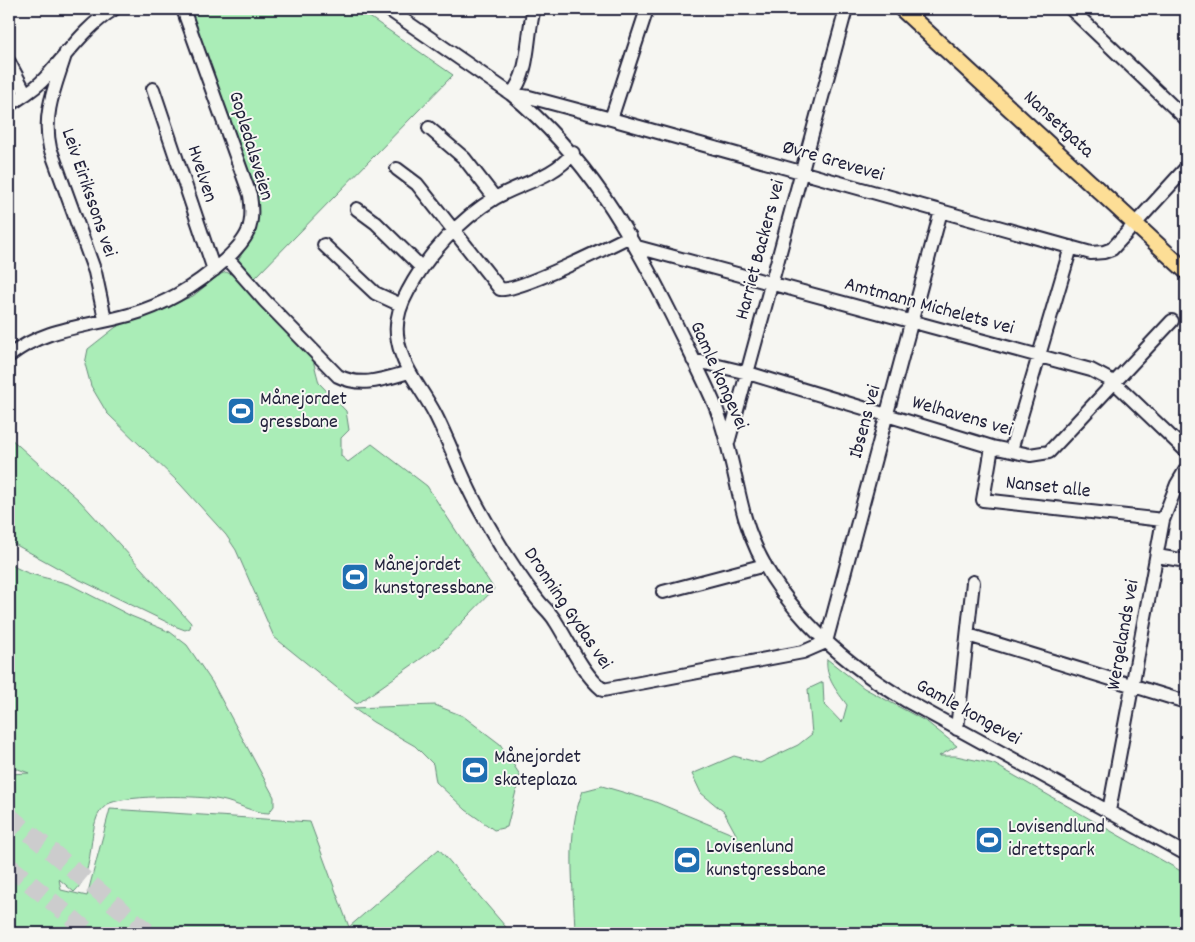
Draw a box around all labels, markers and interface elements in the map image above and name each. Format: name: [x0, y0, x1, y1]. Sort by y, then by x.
street label: Nansetgata: [1016, 85, 1100, 166]
street label: Gopledalsveien: [220, 88, 280, 204]
street label: Leiv Eirikssons vei: [53, 125, 123, 261]
street label: Øvre Grevevei: [779, 134, 887, 190]
street label: Hvelven: [179, 142, 223, 206]
street label: Harriet Backers vei: [729, 177, 793, 323]
street label: Amtmann Michelets vei: [841, 271, 1017, 343]
street label: Gamle kongevei: [682, 317, 755, 435]
street label: Ibsens vei: [843, 382, 889, 462]
place label: Månejordet gressbane: [260, 386, 347, 437]
street label: Welhavens vei: [908, 389, 1016, 445]
sports icon: Månejordet gressbane: [226, 396, 256, 426]
street label: Nanset alle: [1004, 470, 1092, 506]
street label: Dronning Gydas vei: [516, 542, 619, 676]
place label: Månejordet kunstgressbane: [374, 552, 494, 603]
sports icon: Månejordet kunstgressbane: [340, 562, 370, 592]
street label: Wergelands vei: [1101, 577, 1148, 692]
street label: Gamle kongevei: [910, 673, 1026, 754]
place label: Månejordet skateplaza: [494, 744, 581, 795]
sports icon: Månejordet skateplaza: [460, 755, 490, 785]
place label: Lovisendlund idrettspark: [1008, 814, 1105, 865]
sports icon: Lovisendlund idrettspark: [974, 825, 1004, 855]
place label: Lovisenlund kunstgressbane: [706, 834, 826, 885]
sports icon: Lovisenlund kunstgressbane: [672, 845, 702, 875]

